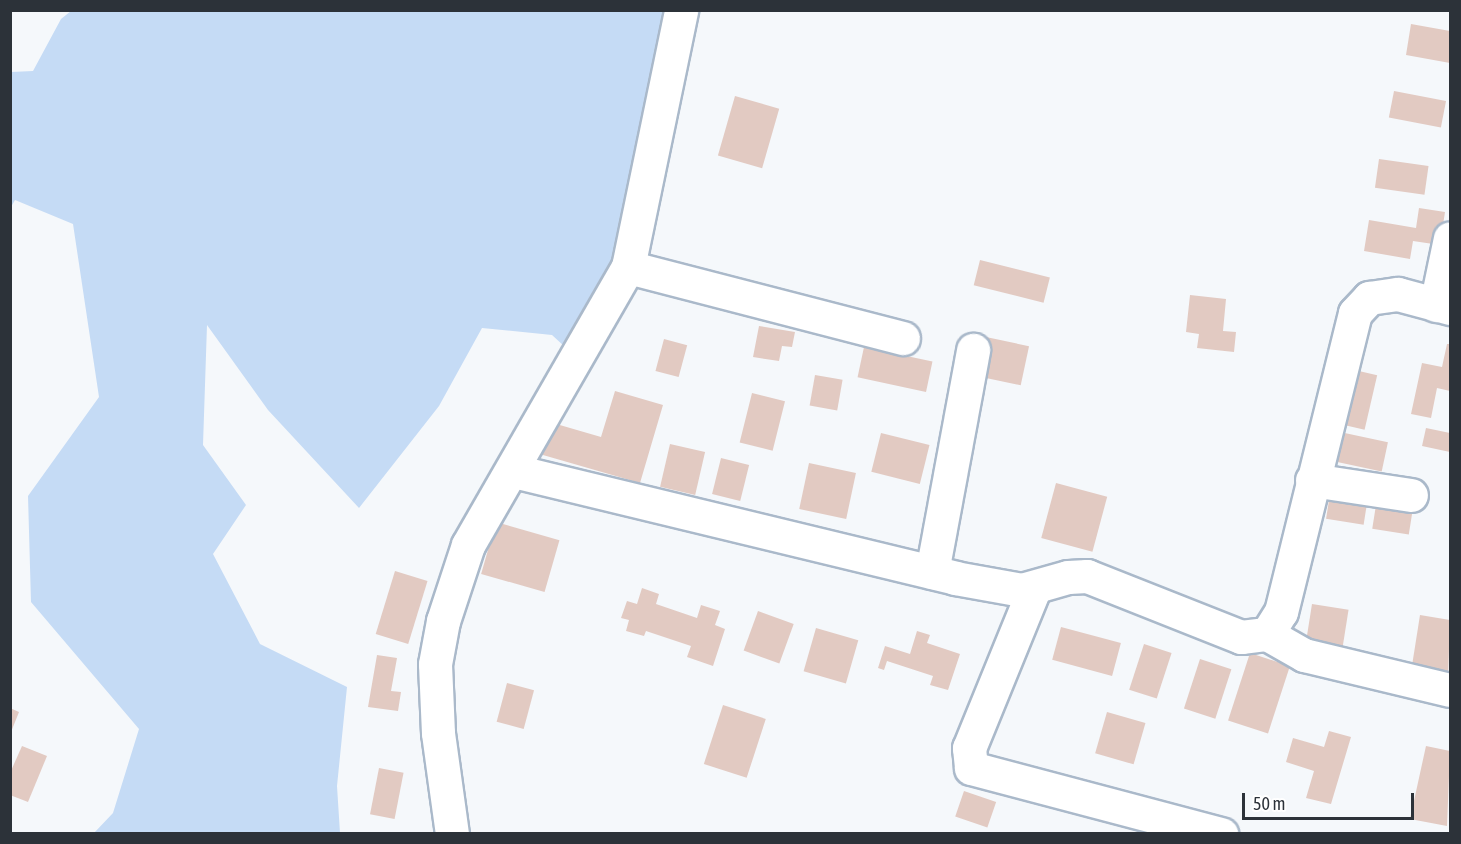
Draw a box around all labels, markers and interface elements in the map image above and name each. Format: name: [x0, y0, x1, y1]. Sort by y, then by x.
scale bar: [1245, 781, 1418, 819]
text: 50 m: [1253, 793, 1285, 814]

